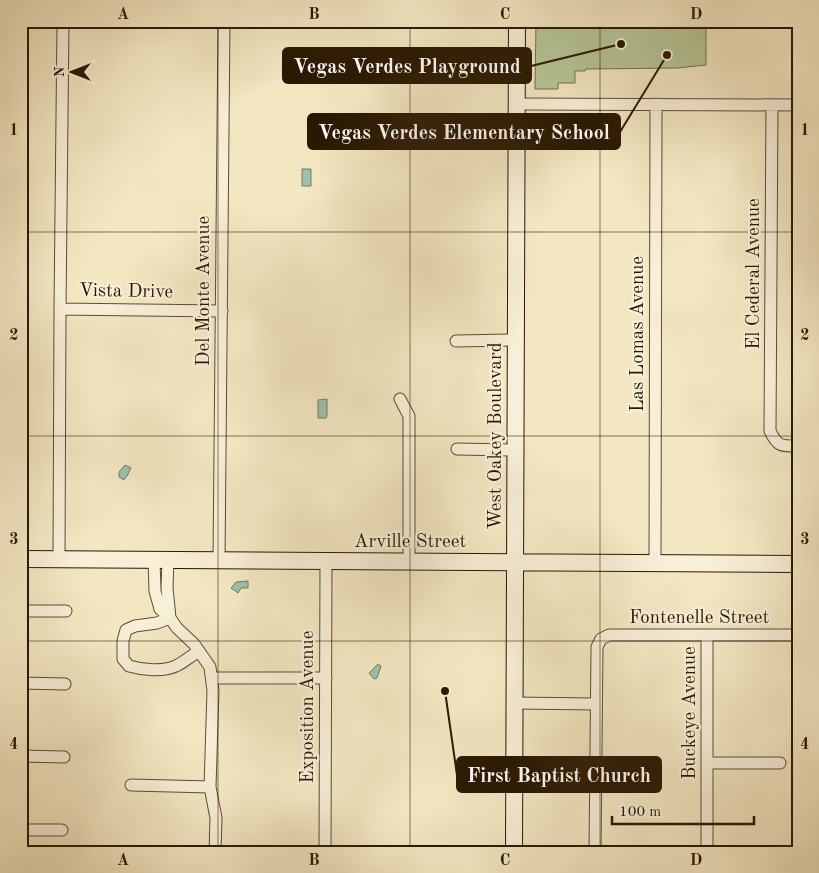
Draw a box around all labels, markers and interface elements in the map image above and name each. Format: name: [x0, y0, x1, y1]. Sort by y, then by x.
text: A: [117, 7, 129, 23]
text: B: [308, 7, 320, 23]
text: C: [500, 7, 510, 23]
text: D: [690, 7, 702, 23]
north arrow: [48, 48, 98, 98]
callout: Vegas Verdes Playground: [283, 48, 531, 83]
text: Vegas Verdes Playground: [293, 58, 521, 78]
text: N: [53, 66, 67, 77]
callout: Vegas Verdes Elementary School: [308, 114, 620, 149]
text: 1: [9, 123, 19, 139]
text: 1: [800, 123, 810, 139]
text: Vegas Verdes Elementary School: [318, 124, 610, 144]
street label: El Cederal Avenue: [745, 198, 764, 350]
street label: Del Monte Avenue: [195, 216, 214, 366]
street label: Las Lomas Avenue: [629, 256, 648, 412]
street label: Vista Drive: [79, 282, 173, 302]
text: 2: [9, 328, 19, 344]
text: 2: [800, 328, 810, 344]
street label: West Oakey Boulevard: [487, 342, 506, 530]
text: 3: [9, 532, 19, 548]
text: 3: [800, 532, 810, 548]
street label: Arville Street: [354, 533, 466, 552]
street label: Fontenelle Street: [629, 609, 769, 628]
street label: Exposition Avenue: [299, 631, 318, 783]
street label: Buckeye Avenue: [681, 646, 700, 780]
text: 4: [9, 737, 19, 753]
text: 4: [800, 737, 810, 753]
callout: First Baptist Church: [457, 757, 661, 792]
text: First Baptist Church: [467, 767, 651, 787]
scale bar: [612, 793, 754, 825]
text: 100 m: [619, 805, 661, 820]
text: A: [117, 853, 129, 869]
text: B: [308, 853, 320, 869]
text: C: [500, 853, 510, 869]
text: D: [690, 853, 702, 869]

